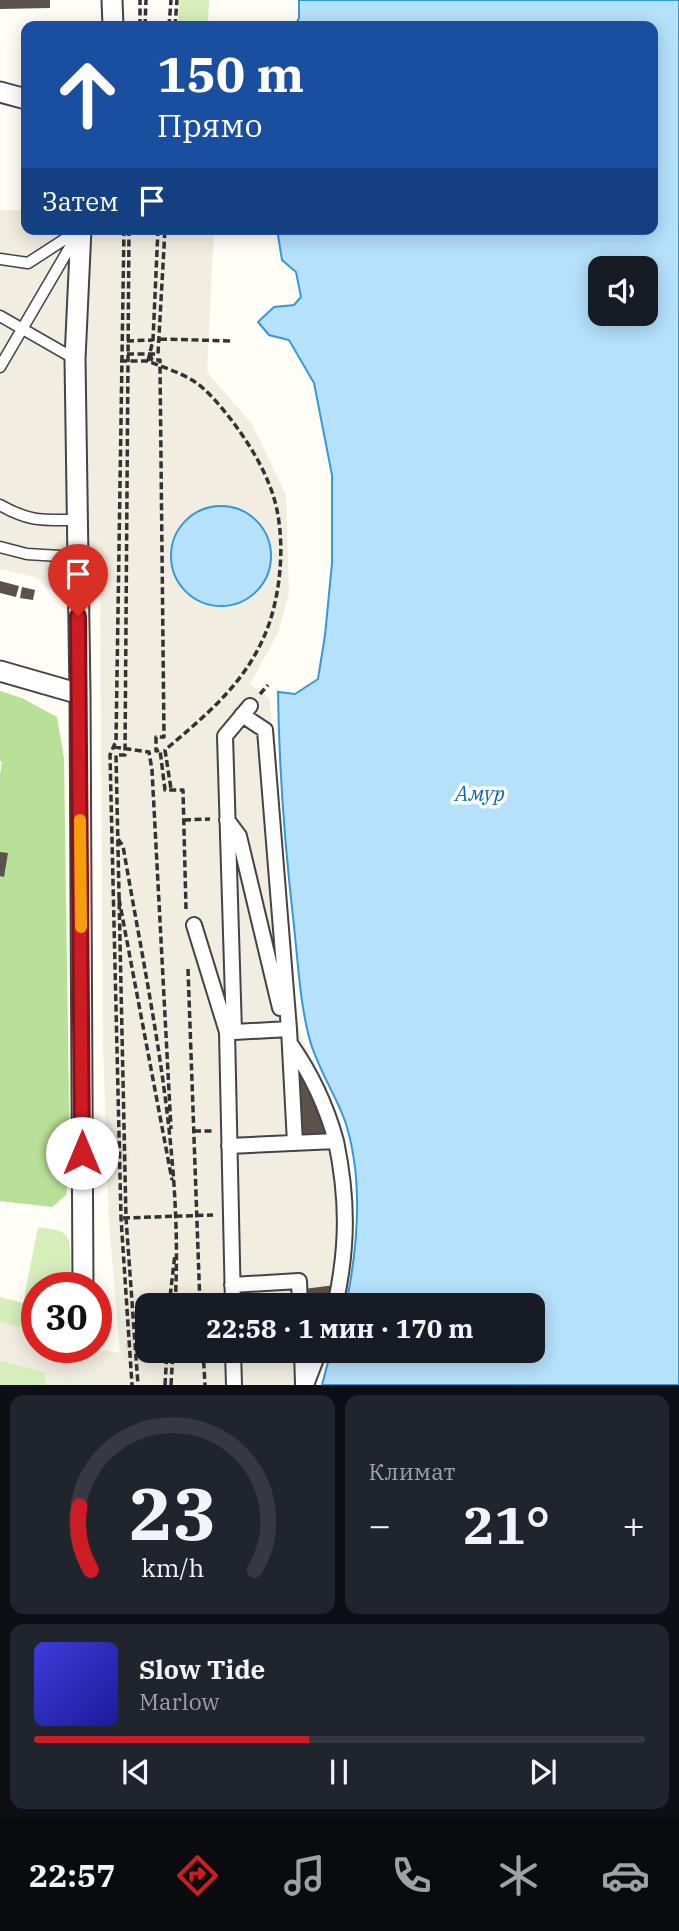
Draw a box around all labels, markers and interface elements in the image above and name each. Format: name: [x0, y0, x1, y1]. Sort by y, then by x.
text: 150 m: [157, 42, 304, 105]
icon: ahead: [42, 49, 133, 140]
text: Прямо: [157, 104, 262, 146]
icon: arrive: [133, 182, 171, 220]
text: Затем: [42, 184, 119, 218]
map controls: [588, 256, 658, 326]
button: sound: [588, 256, 658, 326]
pin: [48, 544, 108, 616]
icon: arrive: [59, 555, 97, 593]
water label: Амур: [453, 779, 505, 807]
position arrow: [45, 1116, 119, 1190]
speed limit sign: 30: [21, 1272, 112, 1363]
text: 22:58 · 1 мин · 170 m: [206, 1311, 474, 1345]
text: Климат: [369, 1456, 455, 1486]
text: 23: [129, 1466, 216, 1561]
text: 21°: [463, 1491, 550, 1558]
text: −: [369, 1500, 391, 1549]
text: +: [622, 1500, 645, 1549]
text: km/h: [141, 1551, 204, 1584]
text: Slow Tide: [139, 1652, 265, 1686]
text: Marlow: [139, 1686, 219, 1716]
icon: previous: [117, 1753, 155, 1791]
icon: pause: [320, 1753, 358, 1791]
icon: next: [524, 1753, 562, 1791]
icon: directions: [173, 1851, 222, 1900]
icon: music: [280, 1851, 329, 1900]
icon: phone: [387, 1851, 436, 1900]
icon: climate: [494, 1851, 543, 1900]
icon: car: [601, 1851, 650, 1900]
text: 22:57: [29, 1854, 115, 1896]

